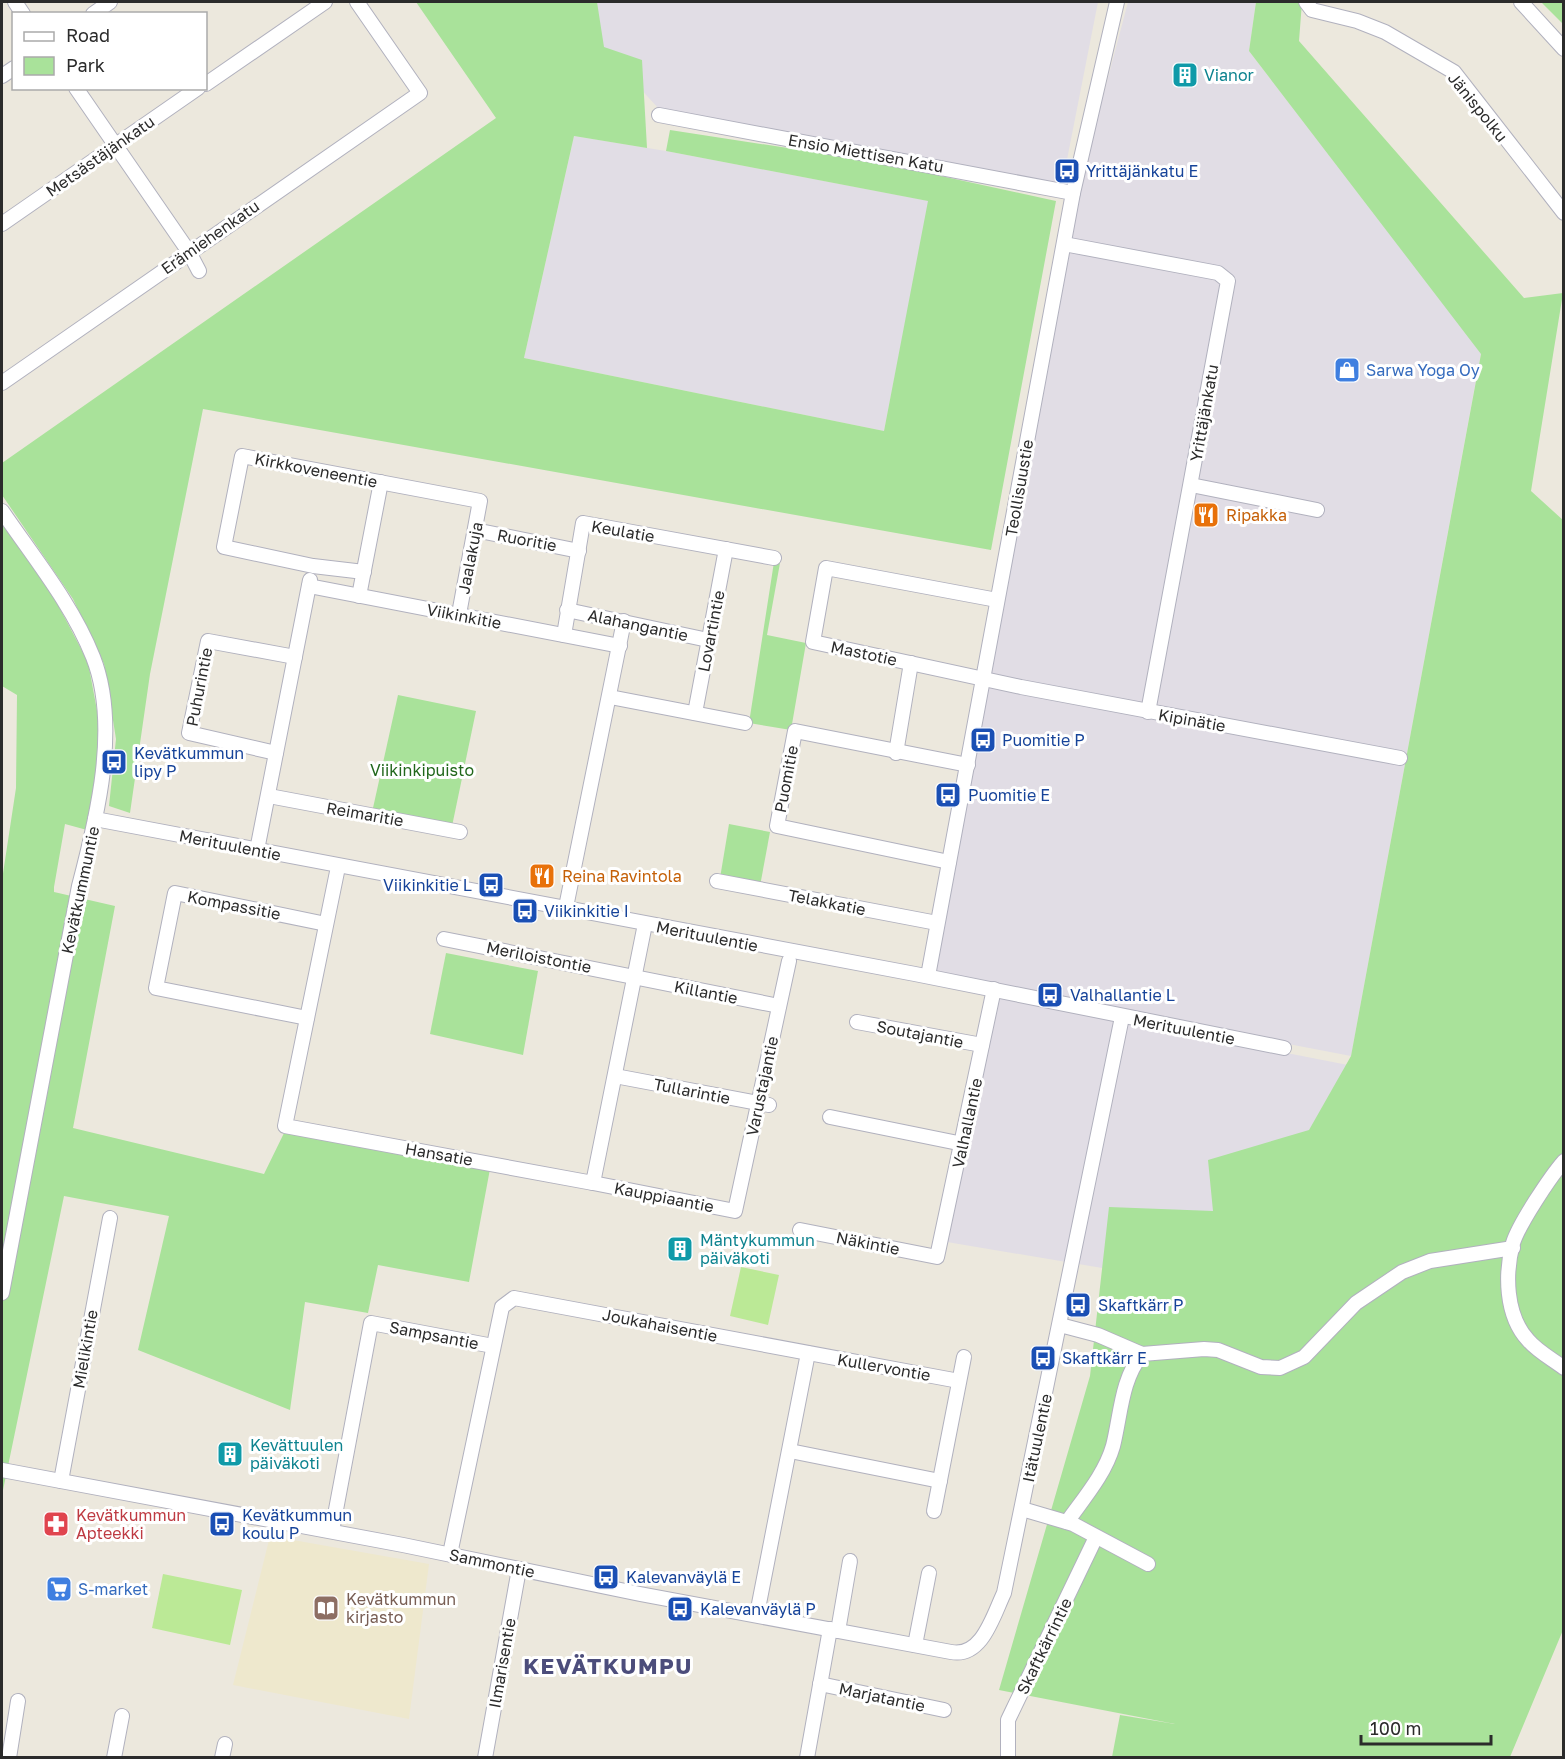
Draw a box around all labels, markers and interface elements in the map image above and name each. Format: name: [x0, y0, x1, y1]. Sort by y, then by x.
legend: [12, 12, 207, 90]
text: Road: [66, 24, 110, 46]
text: Park: [66, 54, 105, 76]
building icon: Vianor: [1170, 60, 1200, 90]
place label: Vianor: [1204, 65, 1254, 85]
street label: Jänispolku: [1444, 68, 1512, 146]
street label: Metsästäjänkatu: [42, 111, 158, 201]
street label: Ensio Miettisen Katu: [787, 129, 945, 177]
bus stop icon: Yrittäjänkatu E: [1052, 156, 1082, 186]
place label: Yrittäjänkatu E: [1086, 161, 1198, 181]
street label: Erämiehenkatu: [157, 196, 263, 278]
shop icon: Sarwa Yoga Oy: [1332, 355, 1362, 385]
place label: Sarwa Yoga Oy: [1366, 360, 1480, 380]
street label: Yrittäjänkatu: [1186, 363, 1222, 463]
street label: Teollisuustie: [1001, 438, 1037, 538]
street label: Kirkkoveneentie: [253, 448, 379, 492]
restaurant icon: Ripakka: [1191, 500, 1221, 530]
place label: Ripakka: [1226, 505, 1287, 525]
street label: Keulatie: [590, 516, 656, 546]
street label: Jaalakuja: [453, 520, 487, 596]
street label: Ruoritie: [495, 524, 559, 556]
street label: Lovartintie: [693, 589, 729, 673]
street label: Viikinkitie: [425, 599, 503, 633]
street label: Alahangantie: [586, 605, 690, 645]
street label: Mastotie: [829, 636, 899, 670]
street label: Puhurintie: [182, 646, 216, 728]
street label: Kipinätie: [1157, 704, 1227, 736]
bus stop icon: Puomitie P: [968, 725, 998, 755]
place label: Puomitie P: [1002, 730, 1085, 750]
place label: Kevätkummun lipy P: [134, 743, 244, 781]
street label: Puomitie: [770, 744, 802, 814]
bus stop icon: Kevätkummun lipy P: [99, 747, 129, 777]
park label: Viikinkipuisto: [370, 760, 474, 780]
bus stop icon: Puomitie E: [933, 780, 963, 810]
place label: Puomitie E: [968, 785, 1050, 805]
street label: Reimaritie: [325, 797, 405, 831]
street label: Kevätkummuntie: [57, 824, 103, 956]
street label: Merituulentie: [177, 825, 283, 865]
restaurant icon: Reina Ravintola: [527, 861, 557, 891]
place label: Reina Ravintola: [562, 866, 682, 886]
bus stop icon: Viikinkitie L: [476, 870, 506, 900]
place label: Viikinkitie L: [383, 875, 472, 895]
street label: Telakkatie: [786, 885, 868, 919]
street label: Kompassitie: [186, 886, 282, 924]
bus stop icon: Viikinkitie I: [510, 896, 540, 926]
place label: Viikinkitie I: [544, 901, 629, 921]
street label: Merituulentie: [654, 916, 760, 956]
street label: Meriloistontie: [485, 937, 593, 977]
street label: Killantie: [673, 976, 739, 1008]
bus stop icon: Valhallantie L: [1035, 980, 1065, 1010]
place label: Valhallantie L: [1070, 985, 1175, 1005]
street label: Merituulentie: [1131, 1009, 1237, 1049]
street label: Soutajantie: [875, 1016, 965, 1052]
street label: Varustajantie: [742, 1034, 782, 1138]
street label: Tullarintie: [652, 1074, 732, 1108]
street label: Valhallantie: [948, 1076, 986, 1170]
street label: Hansatie: [404, 1138, 474, 1170]
street label: Kauppiaantie: [612, 1178, 716, 1216]
street label: Näkintie: [835, 1227, 901, 1259]
place label: Mäntykummun päiväkoti: [700, 1230, 815, 1268]
building icon: Mäntykummun päiväkoti: [665, 1234, 695, 1264]
bus stop icon: Skaftkärr P: [1063, 1290, 1093, 1320]
place label: Skaftkärr P: [1098, 1295, 1183, 1315]
street label: Joukahaisentie: [601, 1304, 719, 1346]
street label: Mielikintie: [68, 1308, 102, 1390]
street label: Sampsantie: [388, 1317, 480, 1353]
bus stop icon: Skaftkärr E: [1028, 1343, 1058, 1373]
place label: Skaftkärr E: [1062, 1348, 1147, 1368]
street label: Kullervontie: [836, 1349, 932, 1385]
street label: Itätuulentie: [1018, 1392, 1056, 1484]
place label: Kevättuulen päiväkoti: [250, 1435, 343, 1473]
building icon: Kevättuulen päiväkoti: [215, 1439, 245, 1469]
place label: Kevätkummun Apteekki: [76, 1505, 186, 1543]
place label: Kevätkummun koulu P: [242, 1505, 352, 1543]
pharmacy icon: Kevätkummun Apteekki: [41, 1509, 71, 1539]
bus stop icon: Kevätkummun koulu P: [207, 1509, 237, 1539]
street label: Sammontie: [447, 1544, 537, 1582]
bus stop icon: Kalevanväylä E: [591, 1562, 621, 1592]
place label: Kalevanväylä E: [626, 1567, 741, 1587]
supermarket icon: S-market: [44, 1574, 74, 1604]
place label: S-market: [78, 1579, 148, 1599]
place label: Kevätkummun kirjasto: [346, 1589, 456, 1627]
library icon: Kevätkummun kirjasto: [311, 1593, 341, 1623]
bus stop icon: Kalevanväylä P: [665, 1594, 695, 1624]
street label: Skaftkärrintie: [1012, 1594, 1076, 1698]
place label: Kalevanväylä P: [700, 1599, 816, 1619]
street label: Ilmarisentie: [484, 1616, 520, 1710]
district label: KEVÄTKUMPU: [523, 1652, 693, 1679]
street label: Marjatantie: [837, 1678, 927, 1716]
scale bar: [1361, 1708, 1492, 1746]
text: 100 m: [1370, 1717, 1421, 1739]

